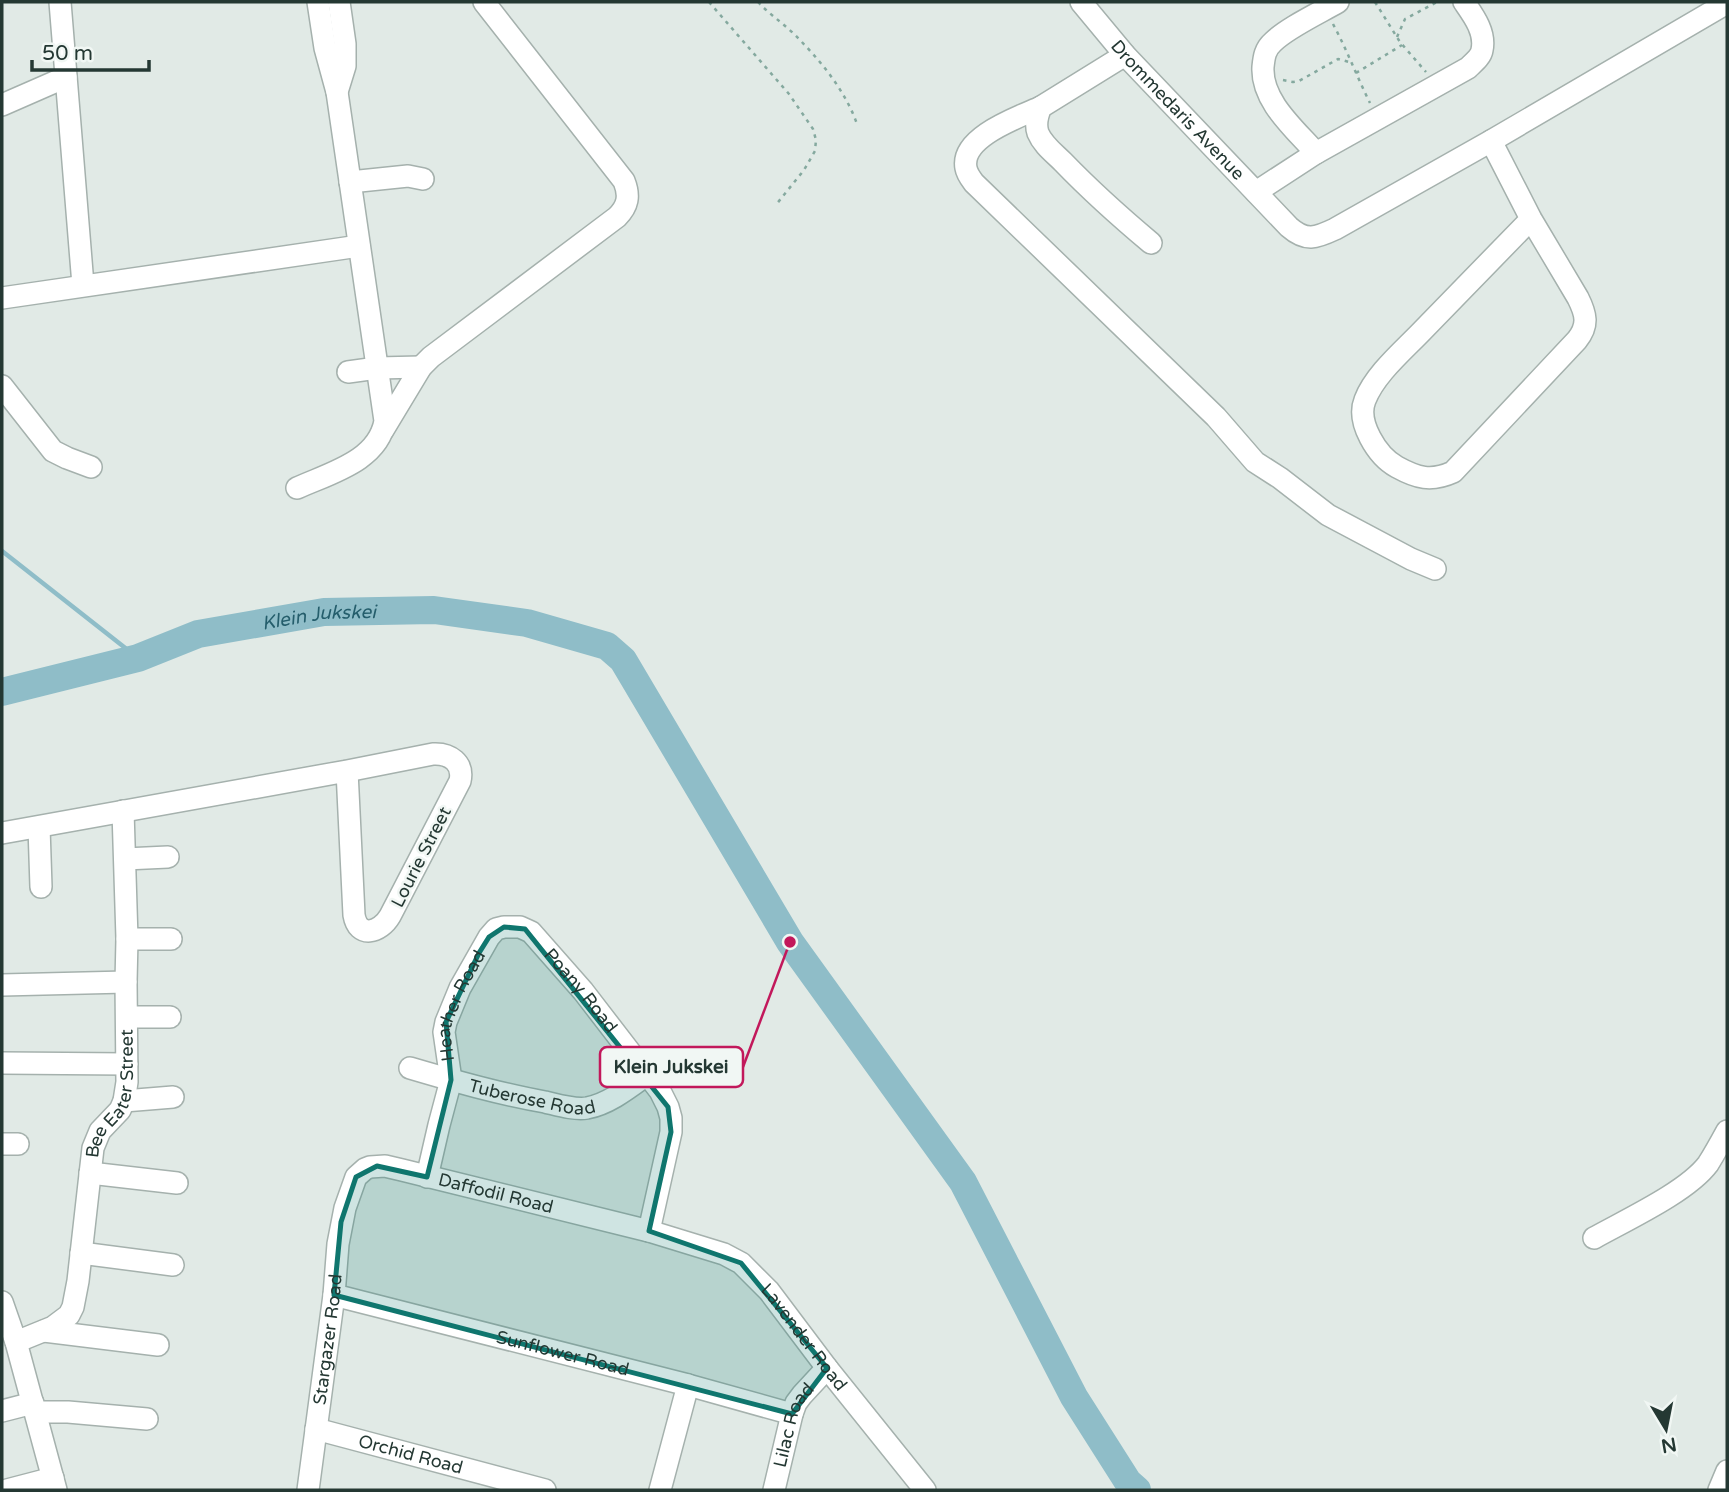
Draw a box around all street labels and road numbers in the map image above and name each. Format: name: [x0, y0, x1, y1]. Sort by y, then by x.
street label: Drommedaris Avenue: [1106, 35, 1249, 185]
street label: Lourie Street: [386, 803, 456, 911]
street label: Poany Road: [539, 944, 622, 1037]
street label: Heather Road: [433, 946, 490, 1063]
street label: Bee Eater Street: [81, 1029, 138, 1159]
street label: Tuberose Road: [466, 1074, 598, 1120]
street label: Daffodil Road: [436, 1168, 556, 1218]
street label: Stargazer Road: [308, 1273, 347, 1406]
street label: Lavender Road: [756, 1278, 852, 1395]
street label: Sunflower Road: [494, 1326, 631, 1381]
street label: Lilac Road: [769, 1378, 819, 1470]
street label: Orchid Road: [356, 1430, 465, 1479]

